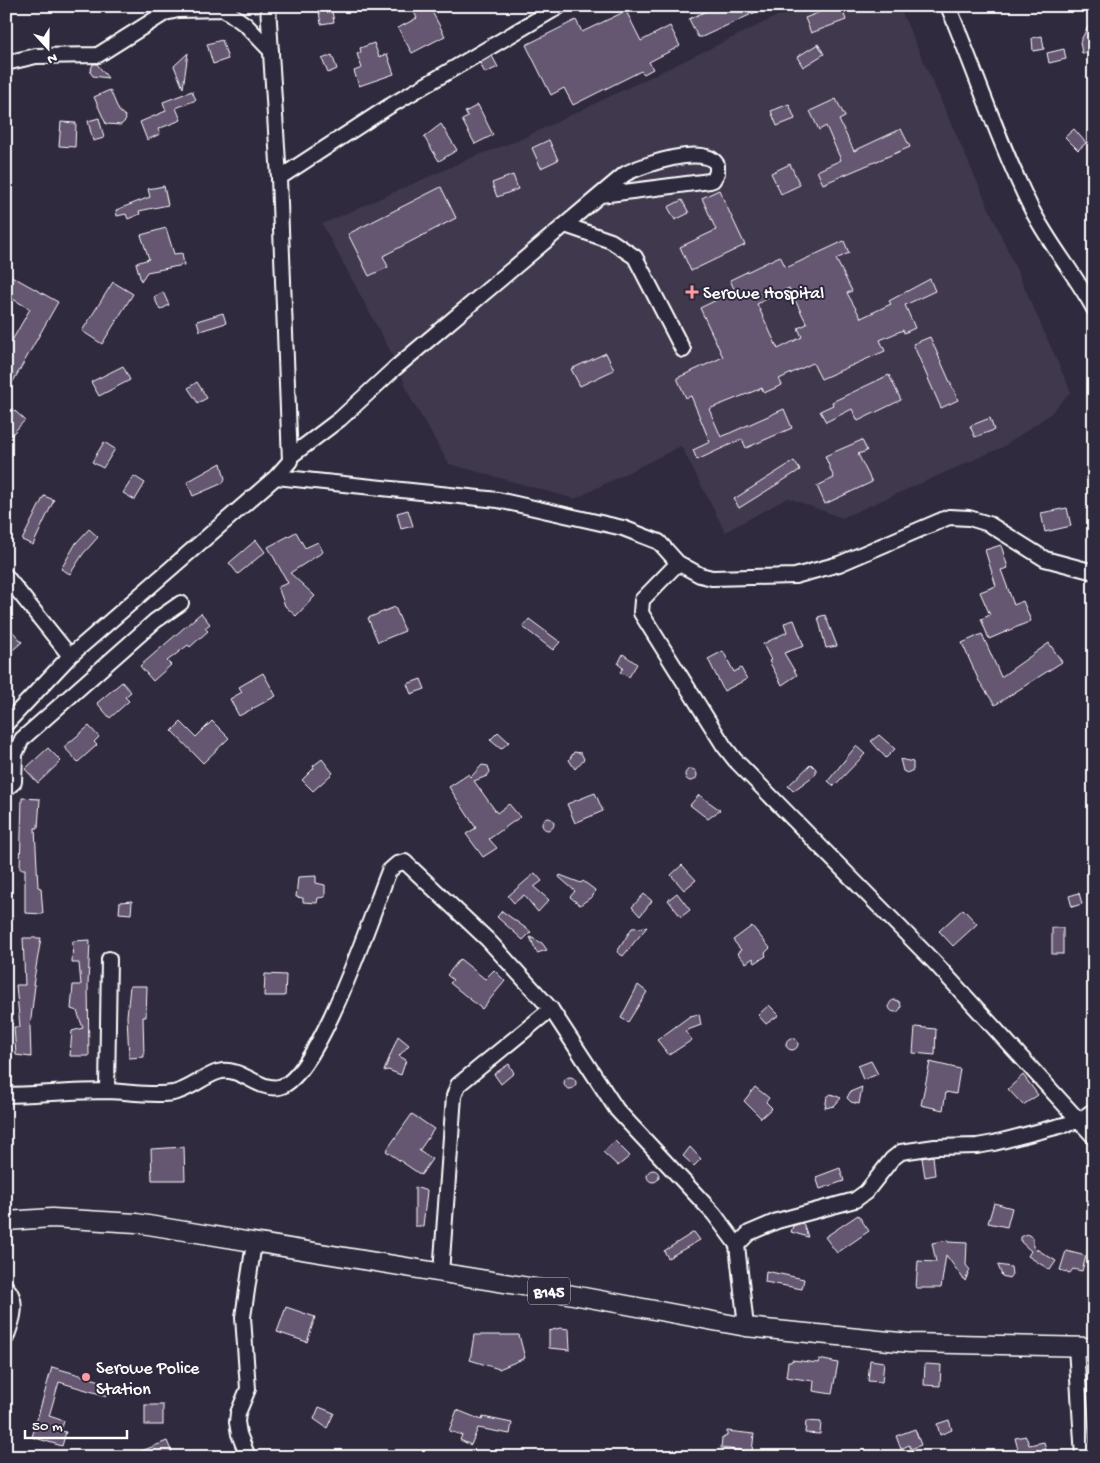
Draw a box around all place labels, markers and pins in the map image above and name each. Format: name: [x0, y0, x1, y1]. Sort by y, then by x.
place label: Serowe Hospital: [703, 284, 824, 305]
marker: Serowe Hospital: [685, 285, 699, 299]
place label: Serowe Police Station: [96, 1359, 200, 1401]
marker: Serowe Police Station: [80, 1371, 92, 1383]

